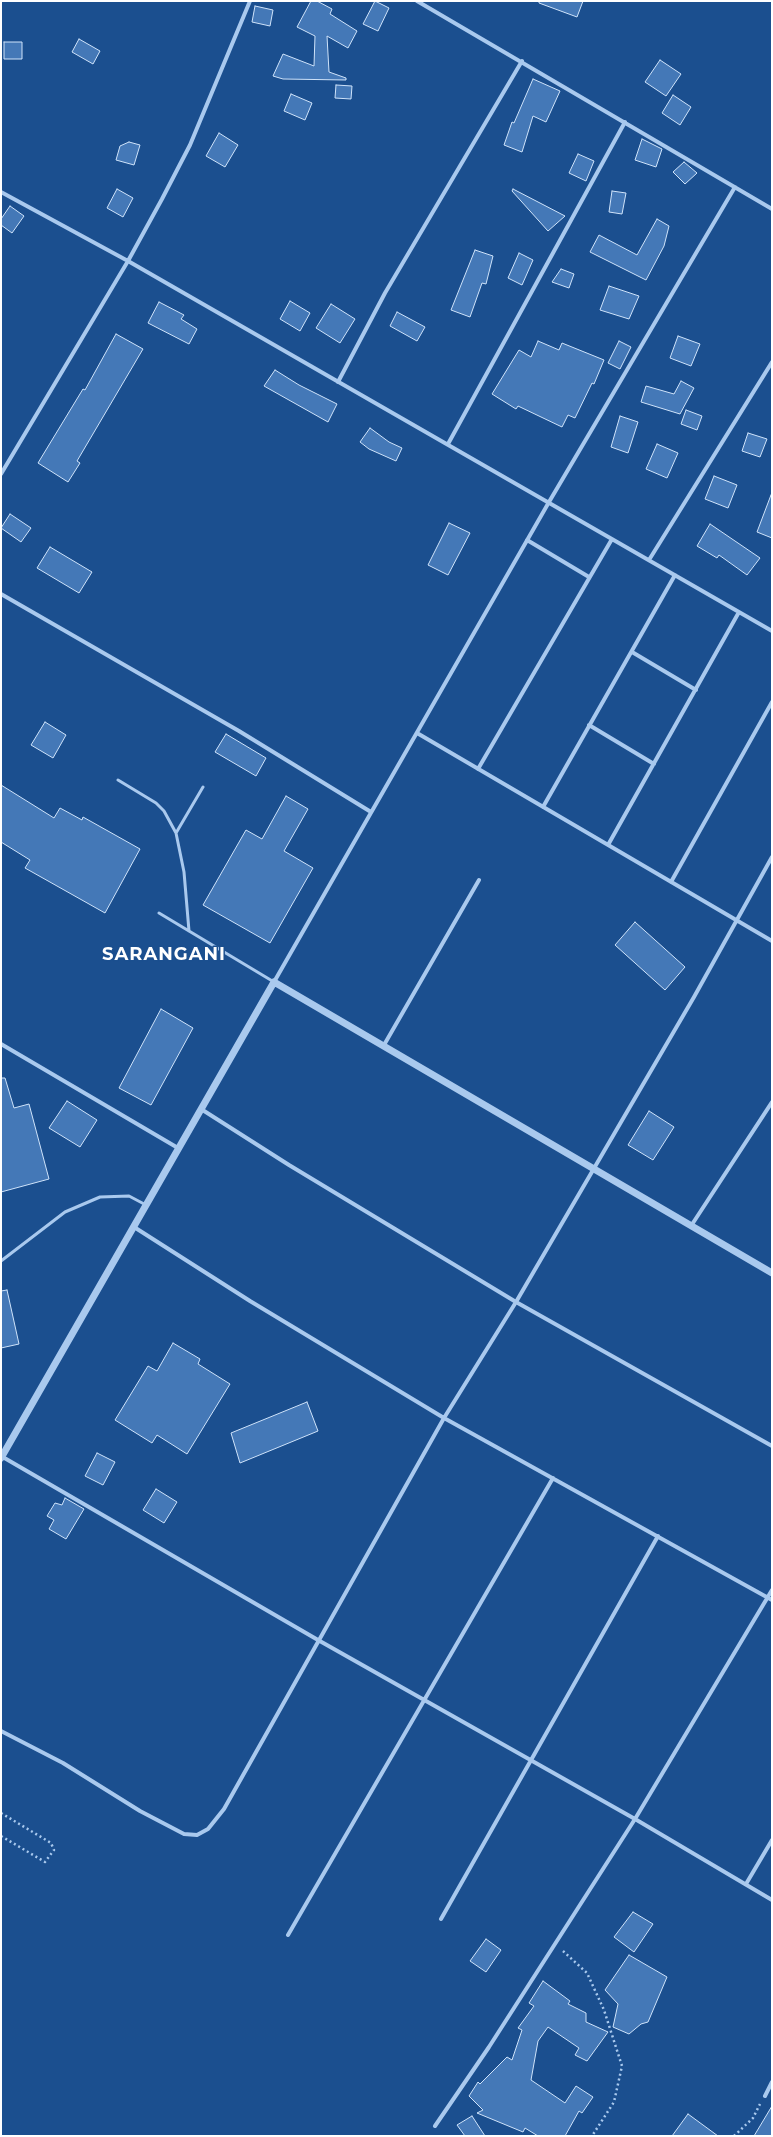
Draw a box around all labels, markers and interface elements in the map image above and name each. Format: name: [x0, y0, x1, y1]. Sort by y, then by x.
district label: SARANGANI: [102, 944, 226, 966]

